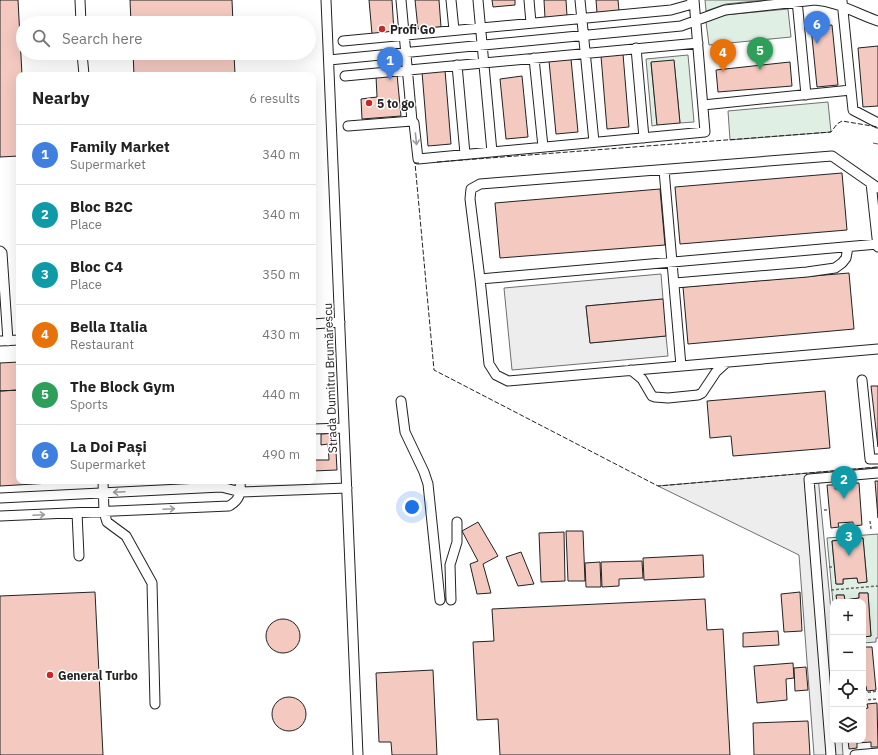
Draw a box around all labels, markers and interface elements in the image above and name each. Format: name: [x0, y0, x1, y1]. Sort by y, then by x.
pin: 6: [804, 11, 830, 44]
search box: [16, 16, 316, 60]
place label: Profi Go: [390, 22, 435, 37]
marker: Profi Go: [377, 24, 387, 34]
icon: search: [30, 27, 52, 49]
text: Search here: [62, 29, 142, 48]
pin: 5: [747, 37, 773, 70]
pin: 4: [710, 39, 736, 72]
pin: 1: [377, 47, 403, 80]
text: Nearby: [32, 87, 90, 109]
text: 6 results: [249, 90, 300, 107]
place label: 5 to go: [377, 96, 415, 111]
marker: 5 to go: [364, 98, 374, 108]
one-way arrow: [412, 132, 420, 145]
text: Family Market: [70, 137, 170, 156]
text: 1: [41, 146, 49, 163]
text: 340 m: [262, 146, 300, 163]
text: Supermarket: [70, 156, 146, 173]
text: Bloc B2C: [70, 197, 133, 216]
text: 2: [41, 206, 49, 223]
text: 340 m: [262, 206, 300, 223]
text: Place: [70, 216, 102, 233]
text: Bloc C4: [70, 257, 123, 276]
text: 3: [41, 266, 49, 283]
text: 350 m: [262, 266, 300, 283]
text: Place: [70, 276, 102, 293]
street label: Strada Dumitru Brumărescu: [320, 303, 340, 453]
text: Bella Italia: [70, 317, 148, 336]
text: 4: [41, 326, 49, 343]
text: 430 m: [262, 326, 300, 343]
text: Restaurant: [70, 336, 134, 353]
text: The Block Gym: [70, 377, 175, 396]
text: 5: [41, 386, 49, 403]
text: 440 m: [262, 386, 300, 403]
text: Sports: [70, 396, 108, 413]
text: La Doi Pași: [70, 437, 147, 456]
text: 6: [41, 446, 49, 463]
text: 490 m: [262, 446, 300, 463]
text: Supermarket: [70, 456, 146, 473]
pin: 2: [831, 466, 857, 499]
one-way arrow: [113, 489, 126, 496]
your location: [402, 497, 422, 517]
one-way arrow: [162, 505, 175, 512]
one-way arrow: [32, 511, 45, 518]
pin: 3: [836, 523, 862, 556]
map controls: [830, 599, 866, 743]
button: +: [830, 599, 866, 635]
button: −: [830, 635, 866, 671]
place label: General Turbo: [58, 668, 138, 683]
marker: General Turbo: [45, 670, 55, 680]
button: locate: [830, 671, 866, 707]
button: layers: [830, 707, 866, 743]

